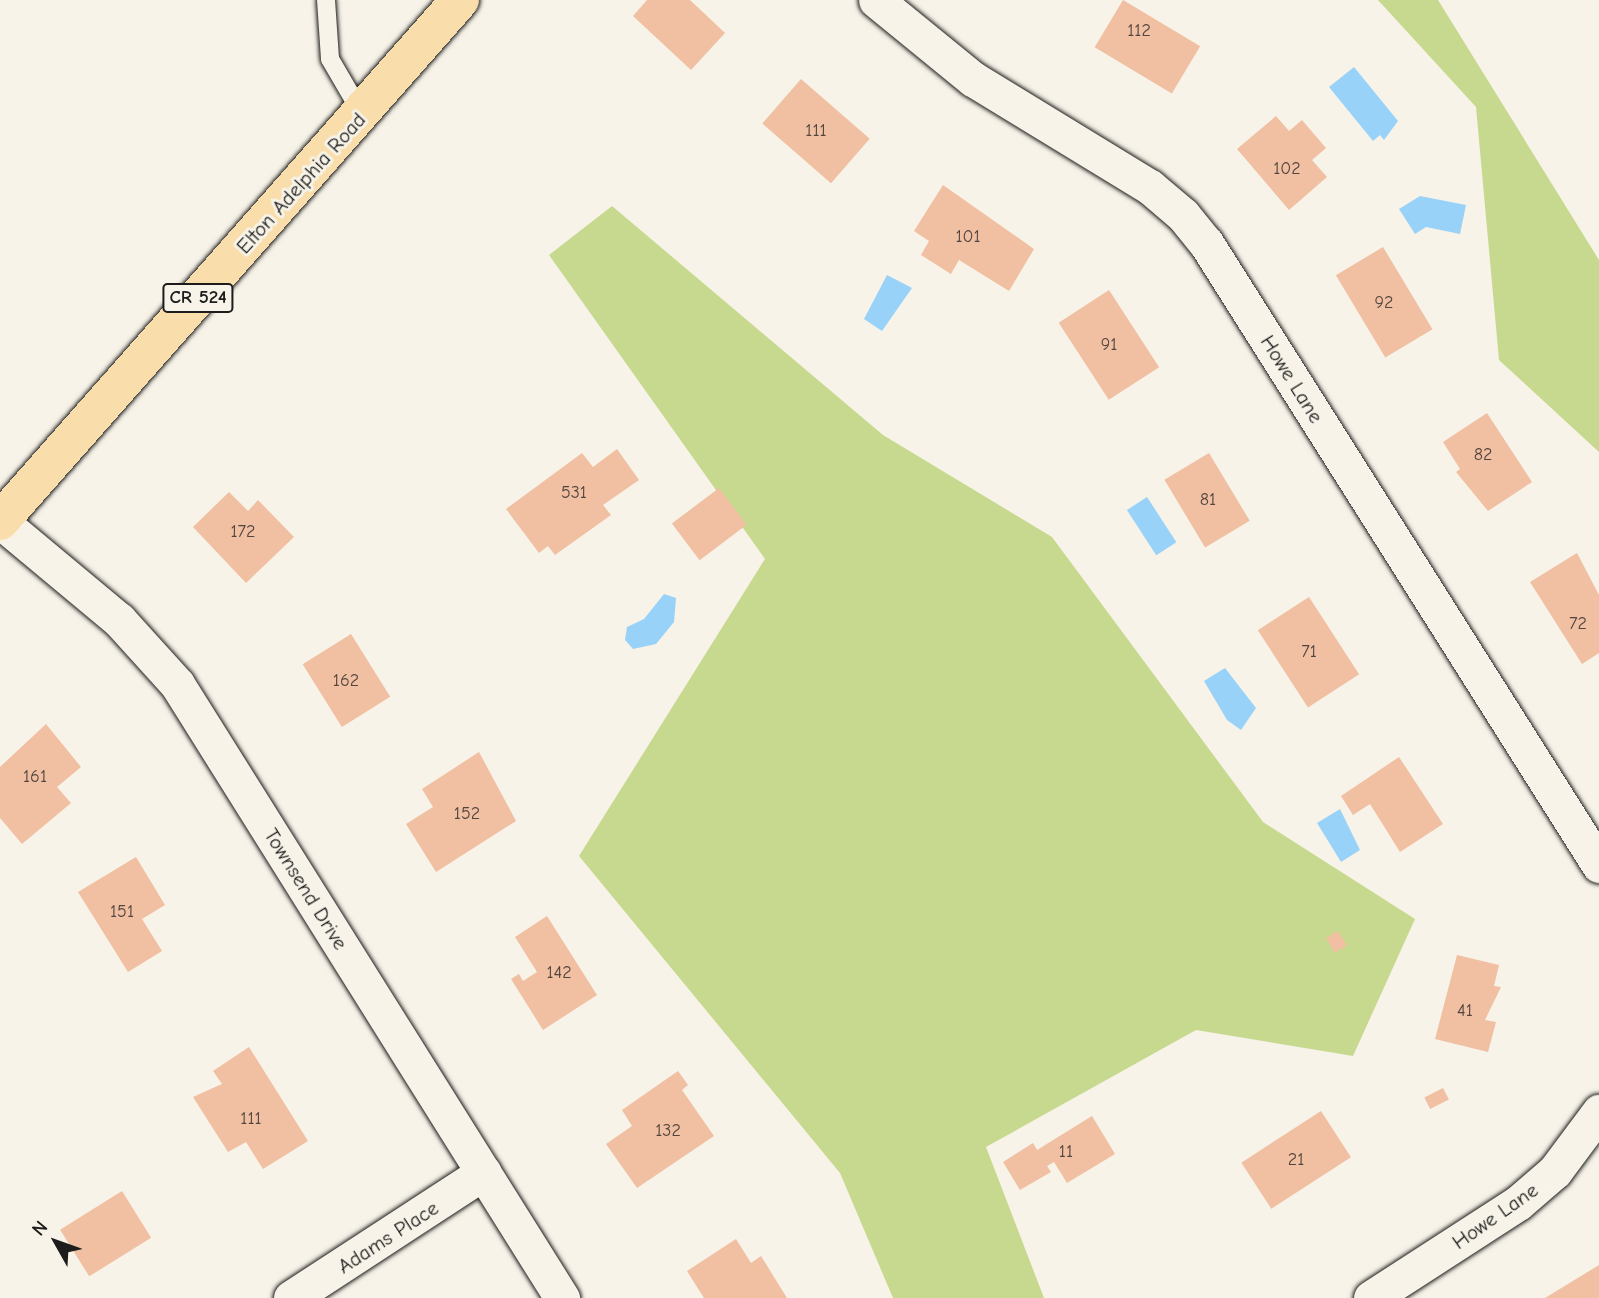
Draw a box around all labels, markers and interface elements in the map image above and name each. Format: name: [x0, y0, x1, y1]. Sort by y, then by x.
house number: 112: [1127, 20, 1151, 42]
street label: Elton Adelphia Road: [231, 107, 371, 259]
house number: 111: [805, 120, 827, 142]
house number: 102: [1273, 158, 1301, 180]
house number: 101: [955, 226, 981, 248]
road number: CR 524: [161, 282, 235, 314]
house number: 92: [1375, 292, 1393, 314]
street label: Howe Lane: [1255, 330, 1329, 428]
house number: 91: [1101, 334, 1117, 356]
house number: 82: [1474, 444, 1492, 466]
house number: 531: [561, 482, 587, 504]
house number: 81: [1200, 489, 1216, 511]
house number: 172: [230, 521, 256, 543]
house number: 72: [1569, 613, 1587, 635]
house number: 71: [1301, 641, 1317, 663]
house number: 162: [333, 670, 359, 692]
house number: 161: [23, 766, 47, 788]
house number: 152: [454, 803, 480, 825]
street label: Townsend Drive: [259, 824, 353, 954]
house number: 151: [110, 901, 134, 923]
house number: 142: [546, 962, 572, 984]
house number: 41: [1457, 1000, 1473, 1022]
house number: 111: [240, 1108, 262, 1130]
house number: 132: [655, 1120, 681, 1142]
house number: 11: [1059, 1141, 1073, 1163]
house number: 21: [1288, 1149, 1304, 1171]
street label: Howe Lane: [1447, 1177, 1543, 1255]
street label: Adams Place: [333, 1195, 443, 1279]
north arrow: [21, 1207, 91, 1277]
text: N: [27, 1217, 52, 1240]

